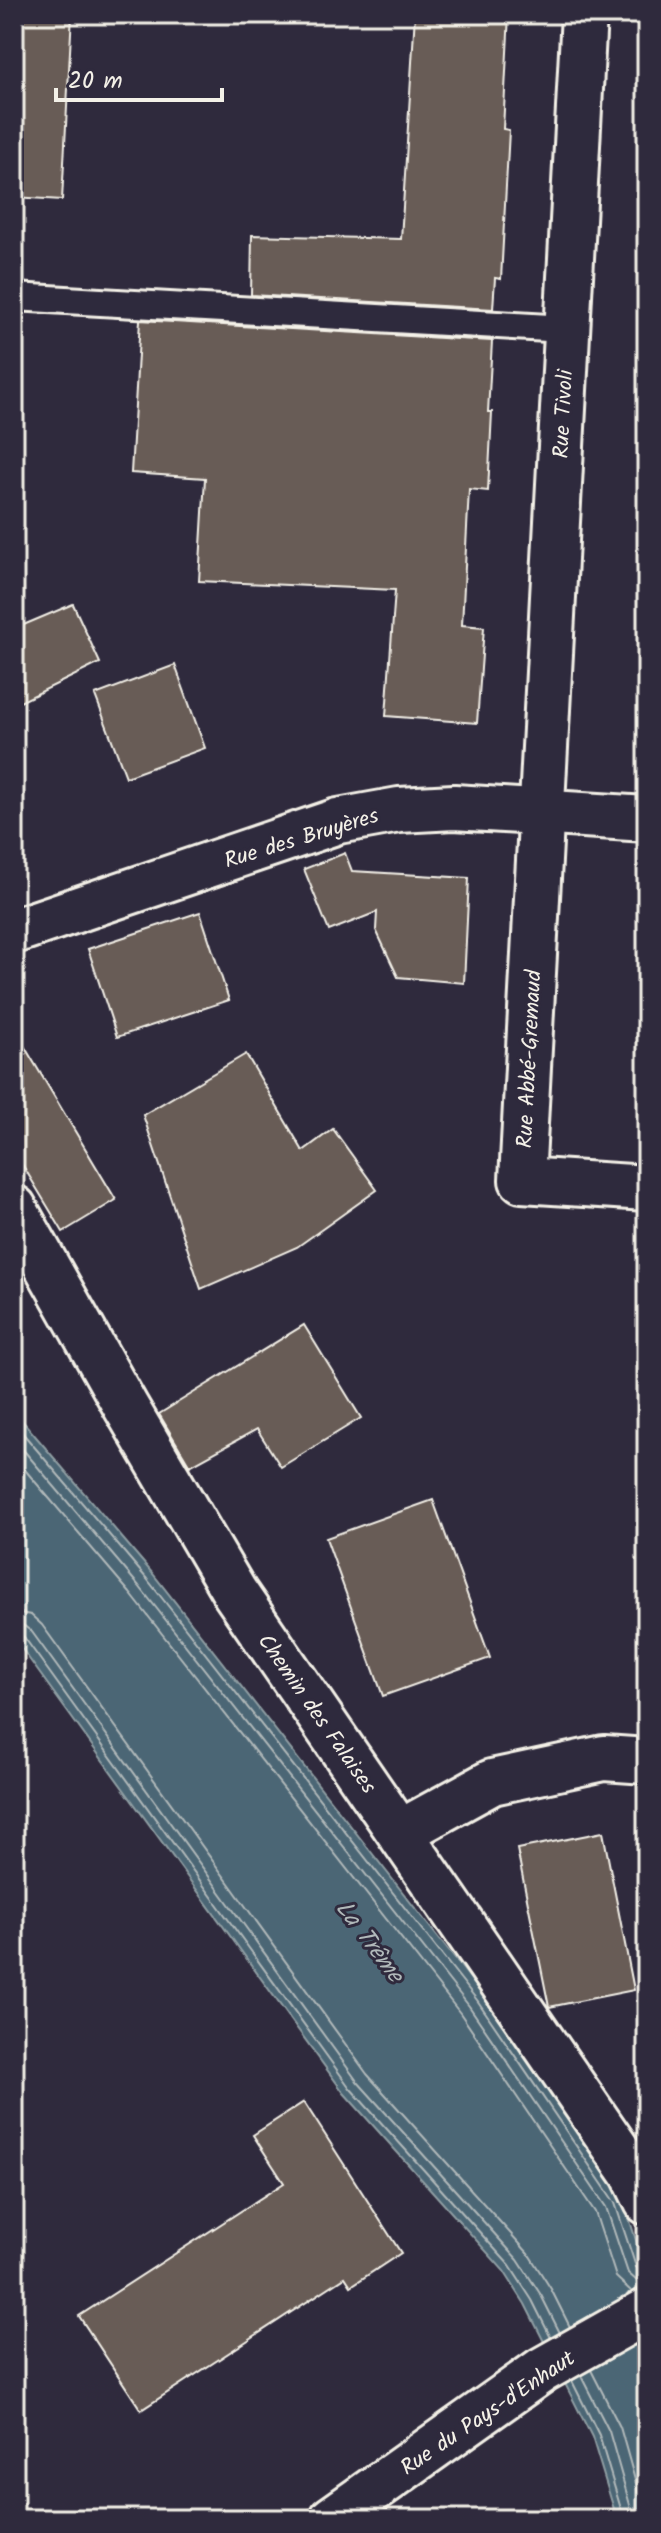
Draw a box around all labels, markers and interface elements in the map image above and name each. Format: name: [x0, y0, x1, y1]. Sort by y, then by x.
scale bar: [56, 52, 222, 102]
text: 20 m: [68, 62, 123, 101]
street label: Rue Tivoli: [545, 368, 584, 460]
street label: Rue des Bruyères: [220, 799, 384, 879]
street label: Rue Abbé-Gremaud: [508, 968, 553, 1149]
street label: Chemin des Falaises: [248, 1627, 385, 1802]
water label: La Trême: [325, 1892, 414, 1993]
street label: Rue du Pays-d'Enhaut: [394, 2342, 583, 2486]

